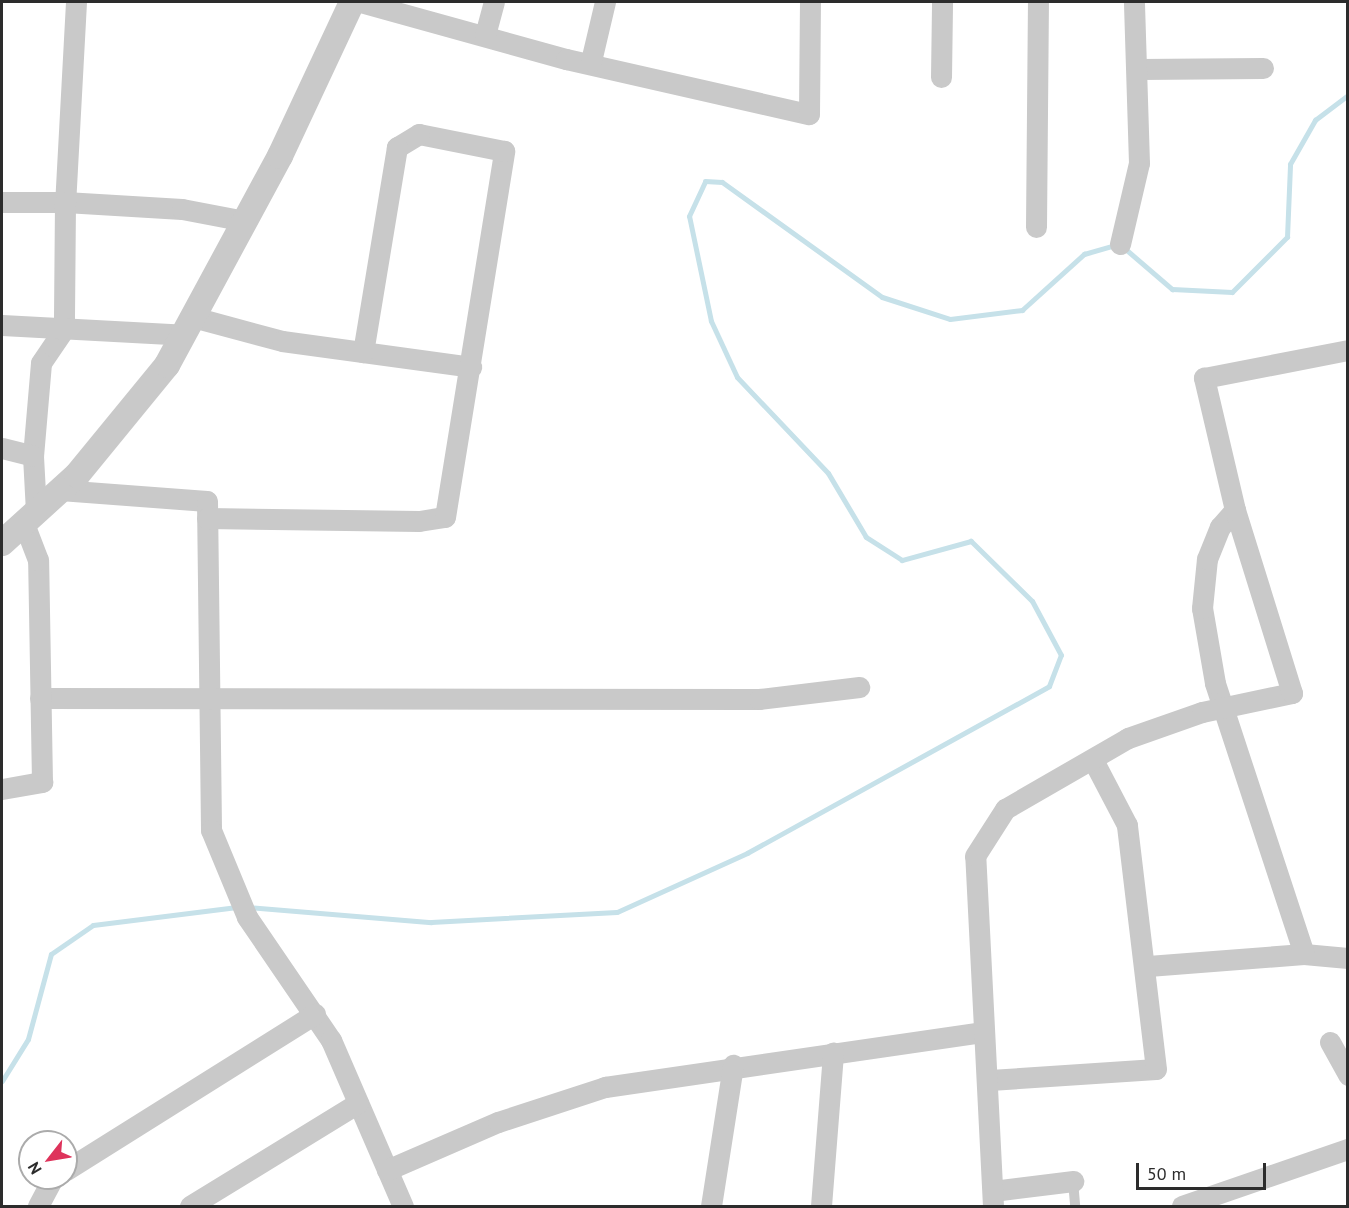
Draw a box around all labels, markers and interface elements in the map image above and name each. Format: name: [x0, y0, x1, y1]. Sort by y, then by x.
north arrow: [18, 1130, 78, 1190]
scale bar: [1139, 1151, 1270, 1189]
text: N: [23, 1159, 46, 1178]
text: 50 m: [1147, 1162, 1186, 1185]

